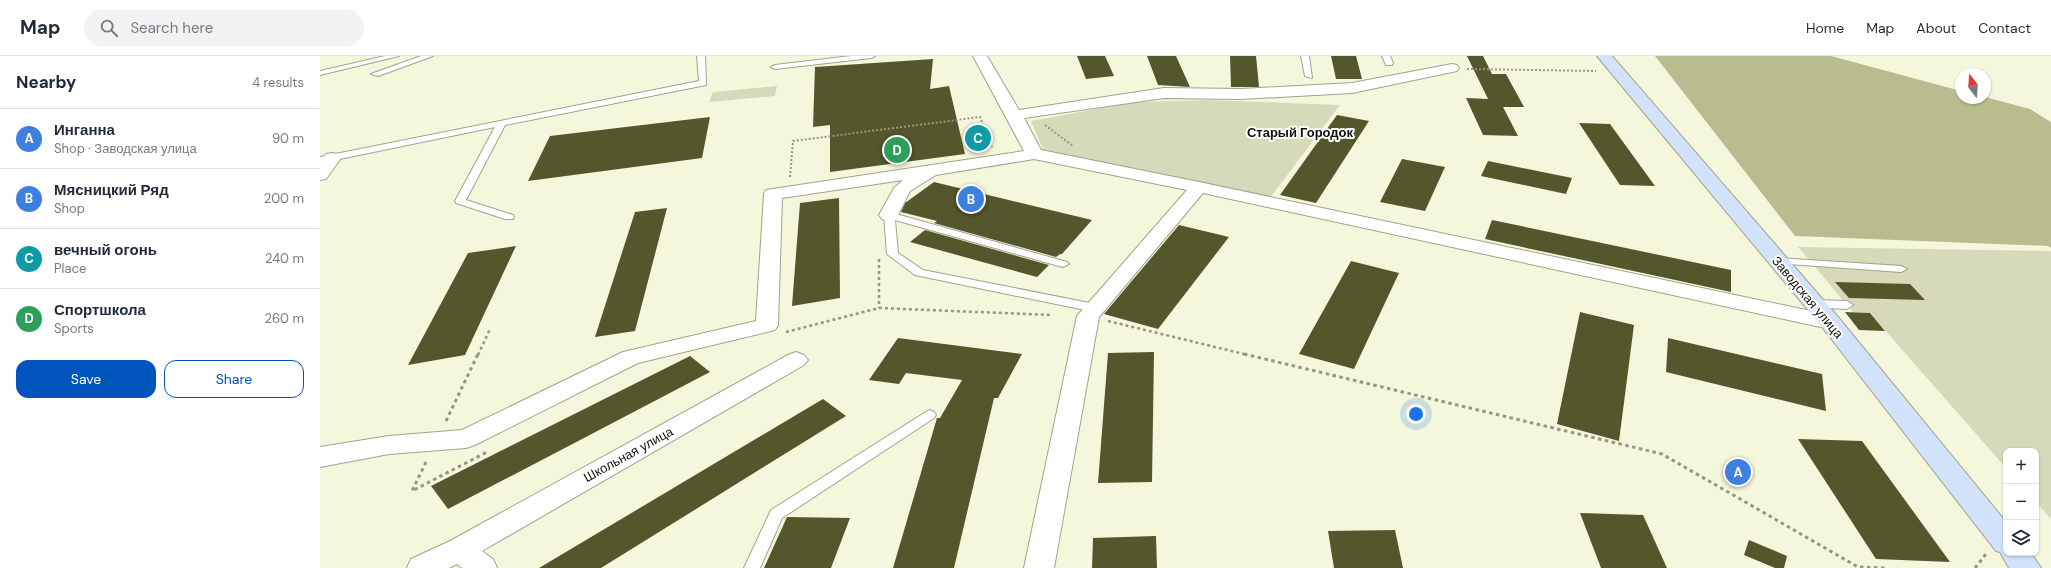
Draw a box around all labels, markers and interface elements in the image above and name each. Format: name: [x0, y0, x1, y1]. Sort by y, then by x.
search box: [84, 10, 364, 46]
text: Map: [20, 15, 60, 40]
icon: search: [98, 17, 120, 39]
text: Search here: [130, 18, 213, 38]
text: Home: [1806, 19, 1844, 37]
text: Map: [1866, 19, 1894, 37]
text: About: [1916, 19, 1956, 37]
text: Contact: [1978, 19, 2031, 37]
north arrow: [1955, 68, 1991, 104]
text: Nearby: [16, 71, 76, 93]
text: 4 results: [252, 74, 304, 91]
text: Инганна: [54, 120, 115, 140]
pin: C: [965, 123, 991, 153]
district label: Старый Городок: [1247, 124, 1354, 141]
text: A: [24, 130, 34, 147]
text: 90 m: [272, 130, 304, 147]
pin: D: [884, 135, 910, 165]
text: Shop · Заводская улица: [54, 140, 197, 157]
text: Мясницкий Ряд: [54, 180, 169, 200]
pin: B: [958, 184, 984, 214]
text: B: [25, 190, 33, 207]
text: 200 m: [264, 190, 304, 207]
text: Shop: [54, 200, 85, 217]
text: вечный огонь: [54, 240, 157, 260]
text: C: [24, 250, 34, 267]
text: 240 m: [265, 250, 304, 267]
street label: Заводская улица: [1768, 253, 1848, 343]
text: Place: [54, 260, 86, 277]
text: Спортшкола: [54, 300, 146, 320]
text: D: [24, 310, 34, 327]
text: 260 m: [264, 310, 304, 327]
text: Sports: [54, 320, 94, 337]
button: Save: [16, 360, 156, 398]
button: Share: [164, 360, 304, 398]
your location: [1406, 404, 1426, 424]
street label: Школьная улица: [581, 422, 677, 486]
map controls: [2003, 448, 2039, 556]
button: +: [2003, 448, 2039, 484]
pin: A: [1725, 457, 1751, 487]
button: −: [2003, 484, 2039, 520]
button: layers: [2003, 520, 2039, 556]

